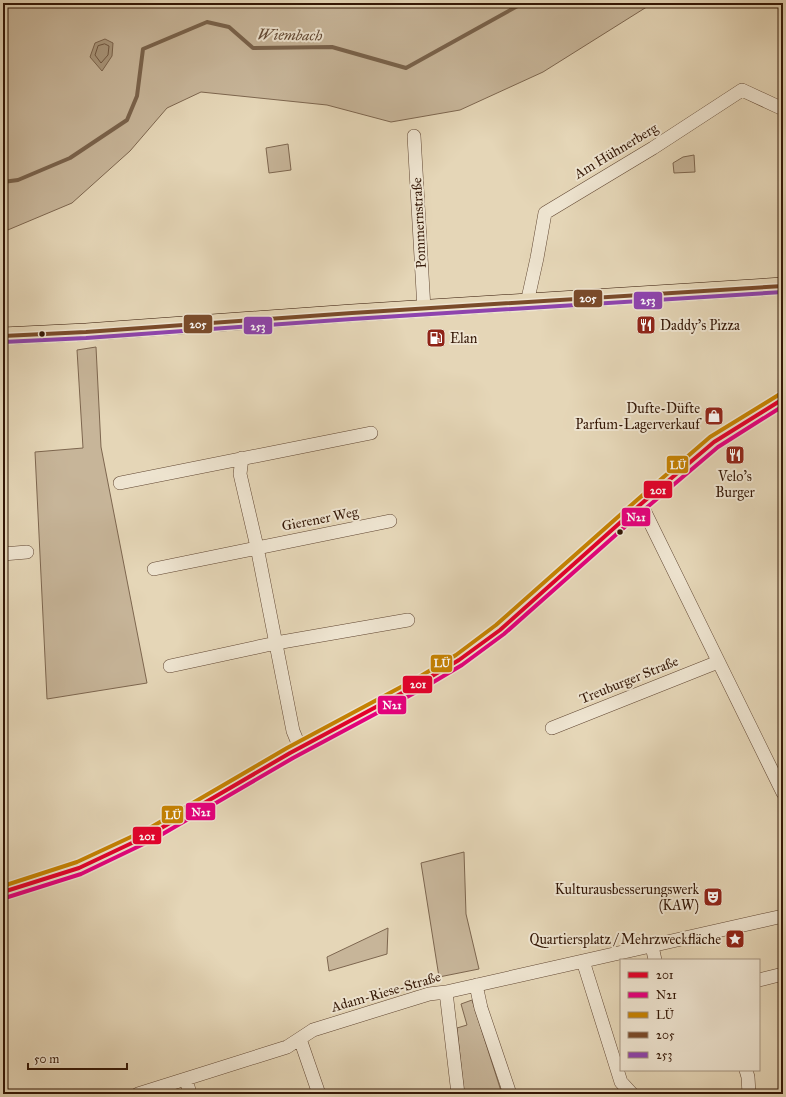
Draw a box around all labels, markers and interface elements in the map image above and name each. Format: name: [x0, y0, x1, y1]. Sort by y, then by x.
water label: Wiembach: [258, 25, 323, 45]
street label: Am Hühnerberg: [570, 119, 661, 183]
street label: Pommernstraße: [408, 177, 430, 269]
line badge: 205: [573, 289, 603, 308]
line badge: 253: [633, 291, 663, 310]
text: 205: [580, 292, 597, 305]
text: 253: [641, 294, 655, 308]
line badge: 205: [183, 314, 213, 334]
restaurant icon: Daddy's Pizza: [635, 314, 657, 336]
line badge: 253: [243, 316, 273, 335]
place label: Daddy's Pizza: [660, 317, 740, 334]
text: 205: [190, 318, 207, 331]
text: 253: [251, 320, 265, 334]
fuel station icon: Elan: [425, 327, 447, 349]
unlabelled marker: [37, 329, 47, 339]
place label: Elan: [450, 330, 478, 347]
place label: Dufte-Düfte Parfum-Lagerverkauf: [575, 400, 702, 433]
shop icon: Dufte-Düfte Parfum-Lagerverkauf: [703, 405, 725, 427]
restaurant icon: Velo's Burger: [724, 444, 746, 466]
line badge: LÜ: [666, 455, 689, 474]
text: LÜ: [670, 458, 687, 472]
place label: Velo's Burger: [715, 468, 756, 501]
line badge: 201: [643, 480, 673, 499]
text: 201: [650, 484, 667, 497]
street label: Gierener Weg: [280, 503, 360, 535]
line badge: N21: [621, 507, 651, 527]
text: N21: [626, 511, 646, 524]
unlabelled marker: [615, 527, 625, 537]
street label: Treuburger Straße: [577, 652, 681, 708]
line badge: LÜ: [430, 654, 453, 673]
text: LÜ: [434, 656, 451, 670]
line badge: 201: [402, 675, 433, 694]
text: 201: [410, 678, 427, 691]
line badge: N21: [377, 695, 407, 715]
text: N21: [382, 699, 402, 712]
line badge: N21: [185, 802, 216, 821]
line badge: LÜ: [161, 805, 184, 824]
text: N21: [191, 806, 211, 819]
text: LÜ: [165, 808, 182, 822]
line badge: 201: [132, 826, 162, 845]
text: 201: [139, 830, 156, 843]
place label: Kulturausbesserungswerk (KAW): [555, 881, 699, 915]
theatre icon: Kulturausbesserungswerk (KAW): [702, 886, 724, 908]
place icon: Quartiersplatz / Mehrzweckfläche: [724, 928, 746, 950]
place label: Quartiersplatz / Mehrzweckfläche: [530, 931, 721, 948]
legend: [620, 959, 760, 1071]
street label: Adam-Riese-Straße: [328, 968, 443, 1016]
text: 201: [656, 968, 674, 982]
text: N21: [656, 988, 677, 1002]
text: LÜ: [656, 1007, 675, 1022]
text: 205: [656, 1028, 675, 1042]
scale bar: [28, 1045, 127, 1071]
text: 253: [656, 1048, 672, 1062]
text: 50 m: [34, 1052, 59, 1066]

